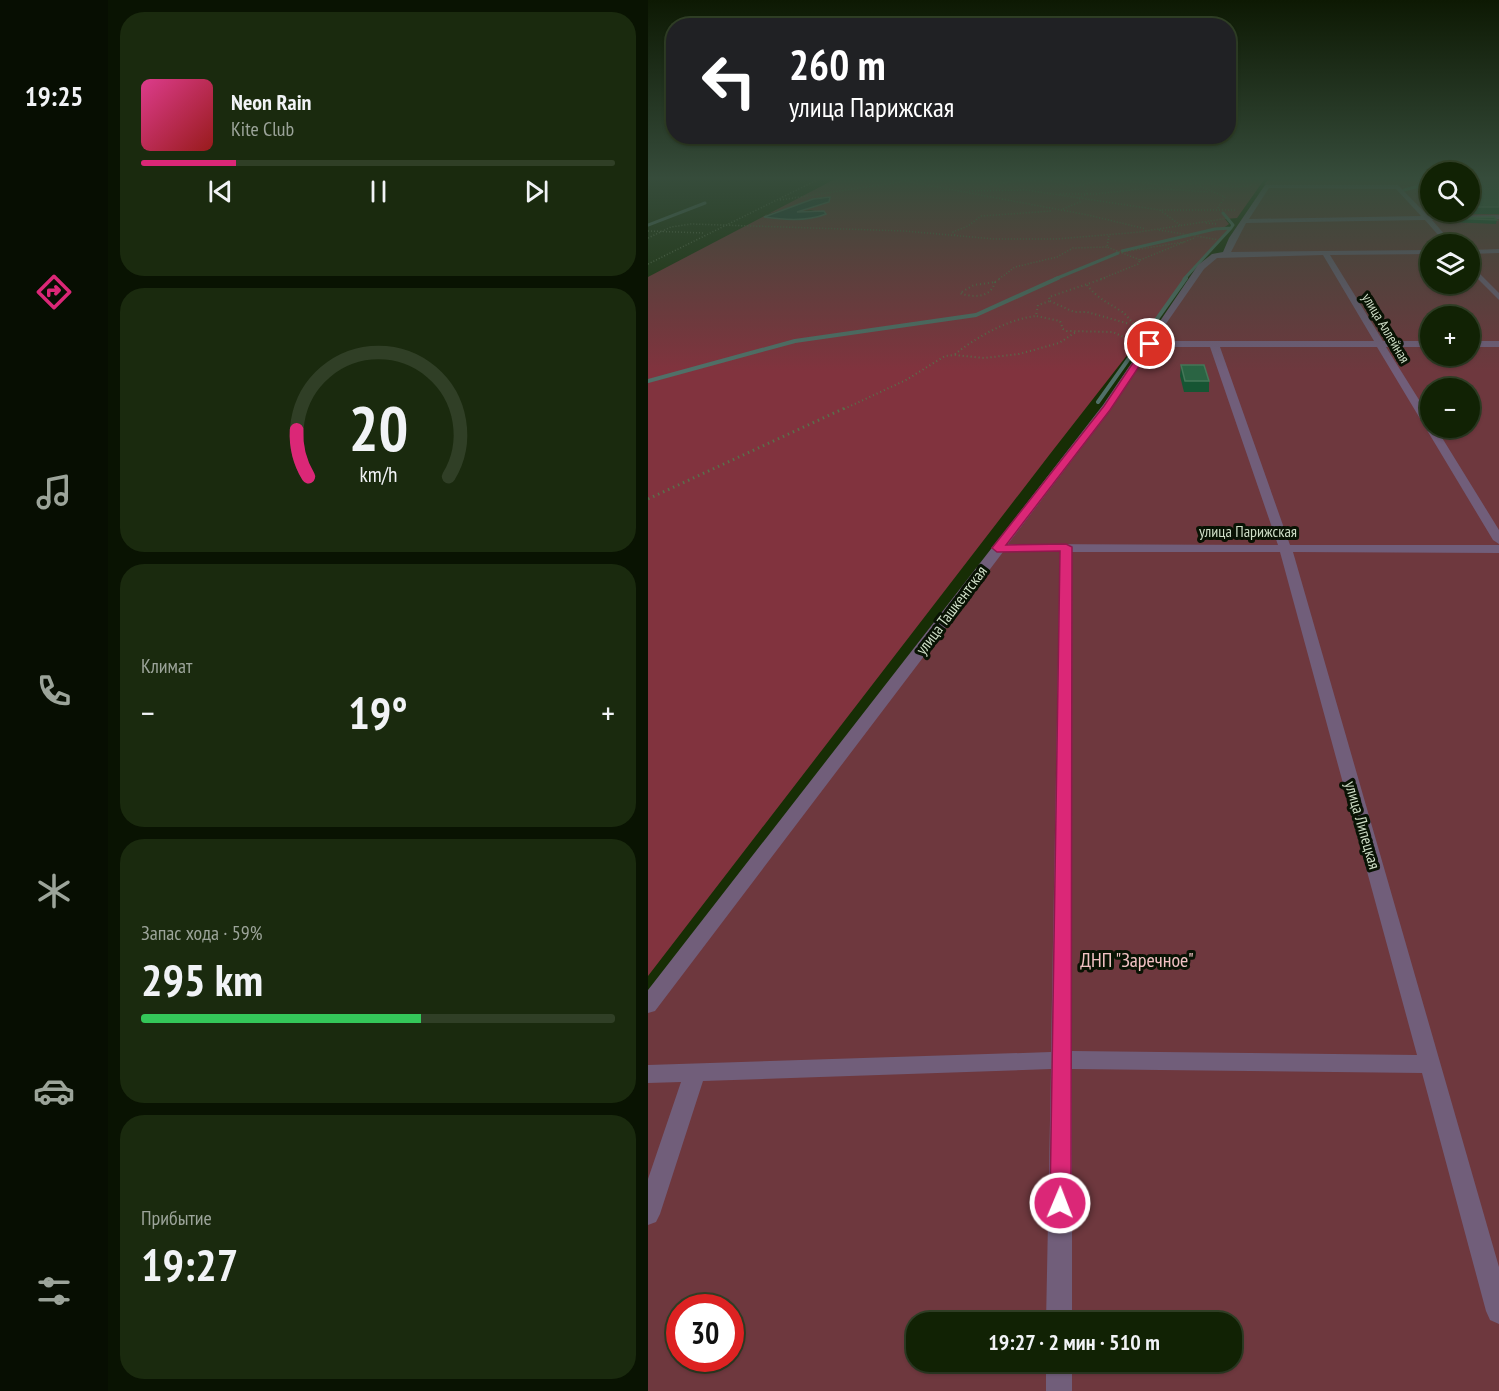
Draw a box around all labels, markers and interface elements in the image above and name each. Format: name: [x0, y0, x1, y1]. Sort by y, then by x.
text: 260 m: [789, 37, 886, 92]
icon: left: [690, 42, 768, 120]
text: 19:25: [25, 79, 83, 113]
text: Neon Rain: [231, 88, 311, 116]
text: улица Парижская: [789, 90, 954, 124]
text: Kite Club: [231, 116, 294, 142]
map controls: [1420, 162, 1480, 438]
button: search: [1420, 162, 1480, 222]
icon: previous: [204, 175, 237, 208]
icon: pause: [362, 175, 395, 208]
icon: next: [520, 175, 553, 208]
button: layers: [1420, 234, 1480, 294]
icon: directions: [33, 271, 75, 313]
street label: улица Аллейная: [1358, 290, 1414, 366]
button: +: [1420, 306, 1480, 366]
pin: [1124, 318, 1175, 369]
icon: arrive: [1133, 327, 1166, 360]
button: −: [1420, 378, 1480, 438]
text: 20: [348, 387, 408, 468]
text: km/h: [359, 460, 397, 488]
icon: music: [33, 471, 75, 513]
street label: улица Парижская: [1199, 521, 1297, 541]
street label: улица Ташкентская: [911, 561, 991, 659]
text: Климат: [141, 653, 192, 679]
icon: phone: [33, 670, 75, 712]
text: 19°: [348, 683, 408, 741]
text: −: [141, 691, 155, 734]
text: +: [601, 691, 615, 734]
street label: улица Липецкая: [1341, 779, 1385, 871]
icon: climate: [33, 870, 75, 912]
text: Запас хода · 59%: [141, 920, 262, 946]
park label: ДНП "Заречное": [1080, 947, 1194, 973]
text: 295 km: [141, 950, 263, 1008]
icon: car: [33, 1070, 75, 1112]
position arrow: [1028, 1171, 1092, 1235]
text: Прибытие: [141, 1205, 212, 1231]
text: 19:27: [141, 1235, 238, 1293]
icon: filters: [33, 1270, 75, 1312]
speed limit sign: 30: [666, 1294, 744, 1372]
text: 19:27 · 2 мин · 510 m: [988, 1328, 1160, 1356]

